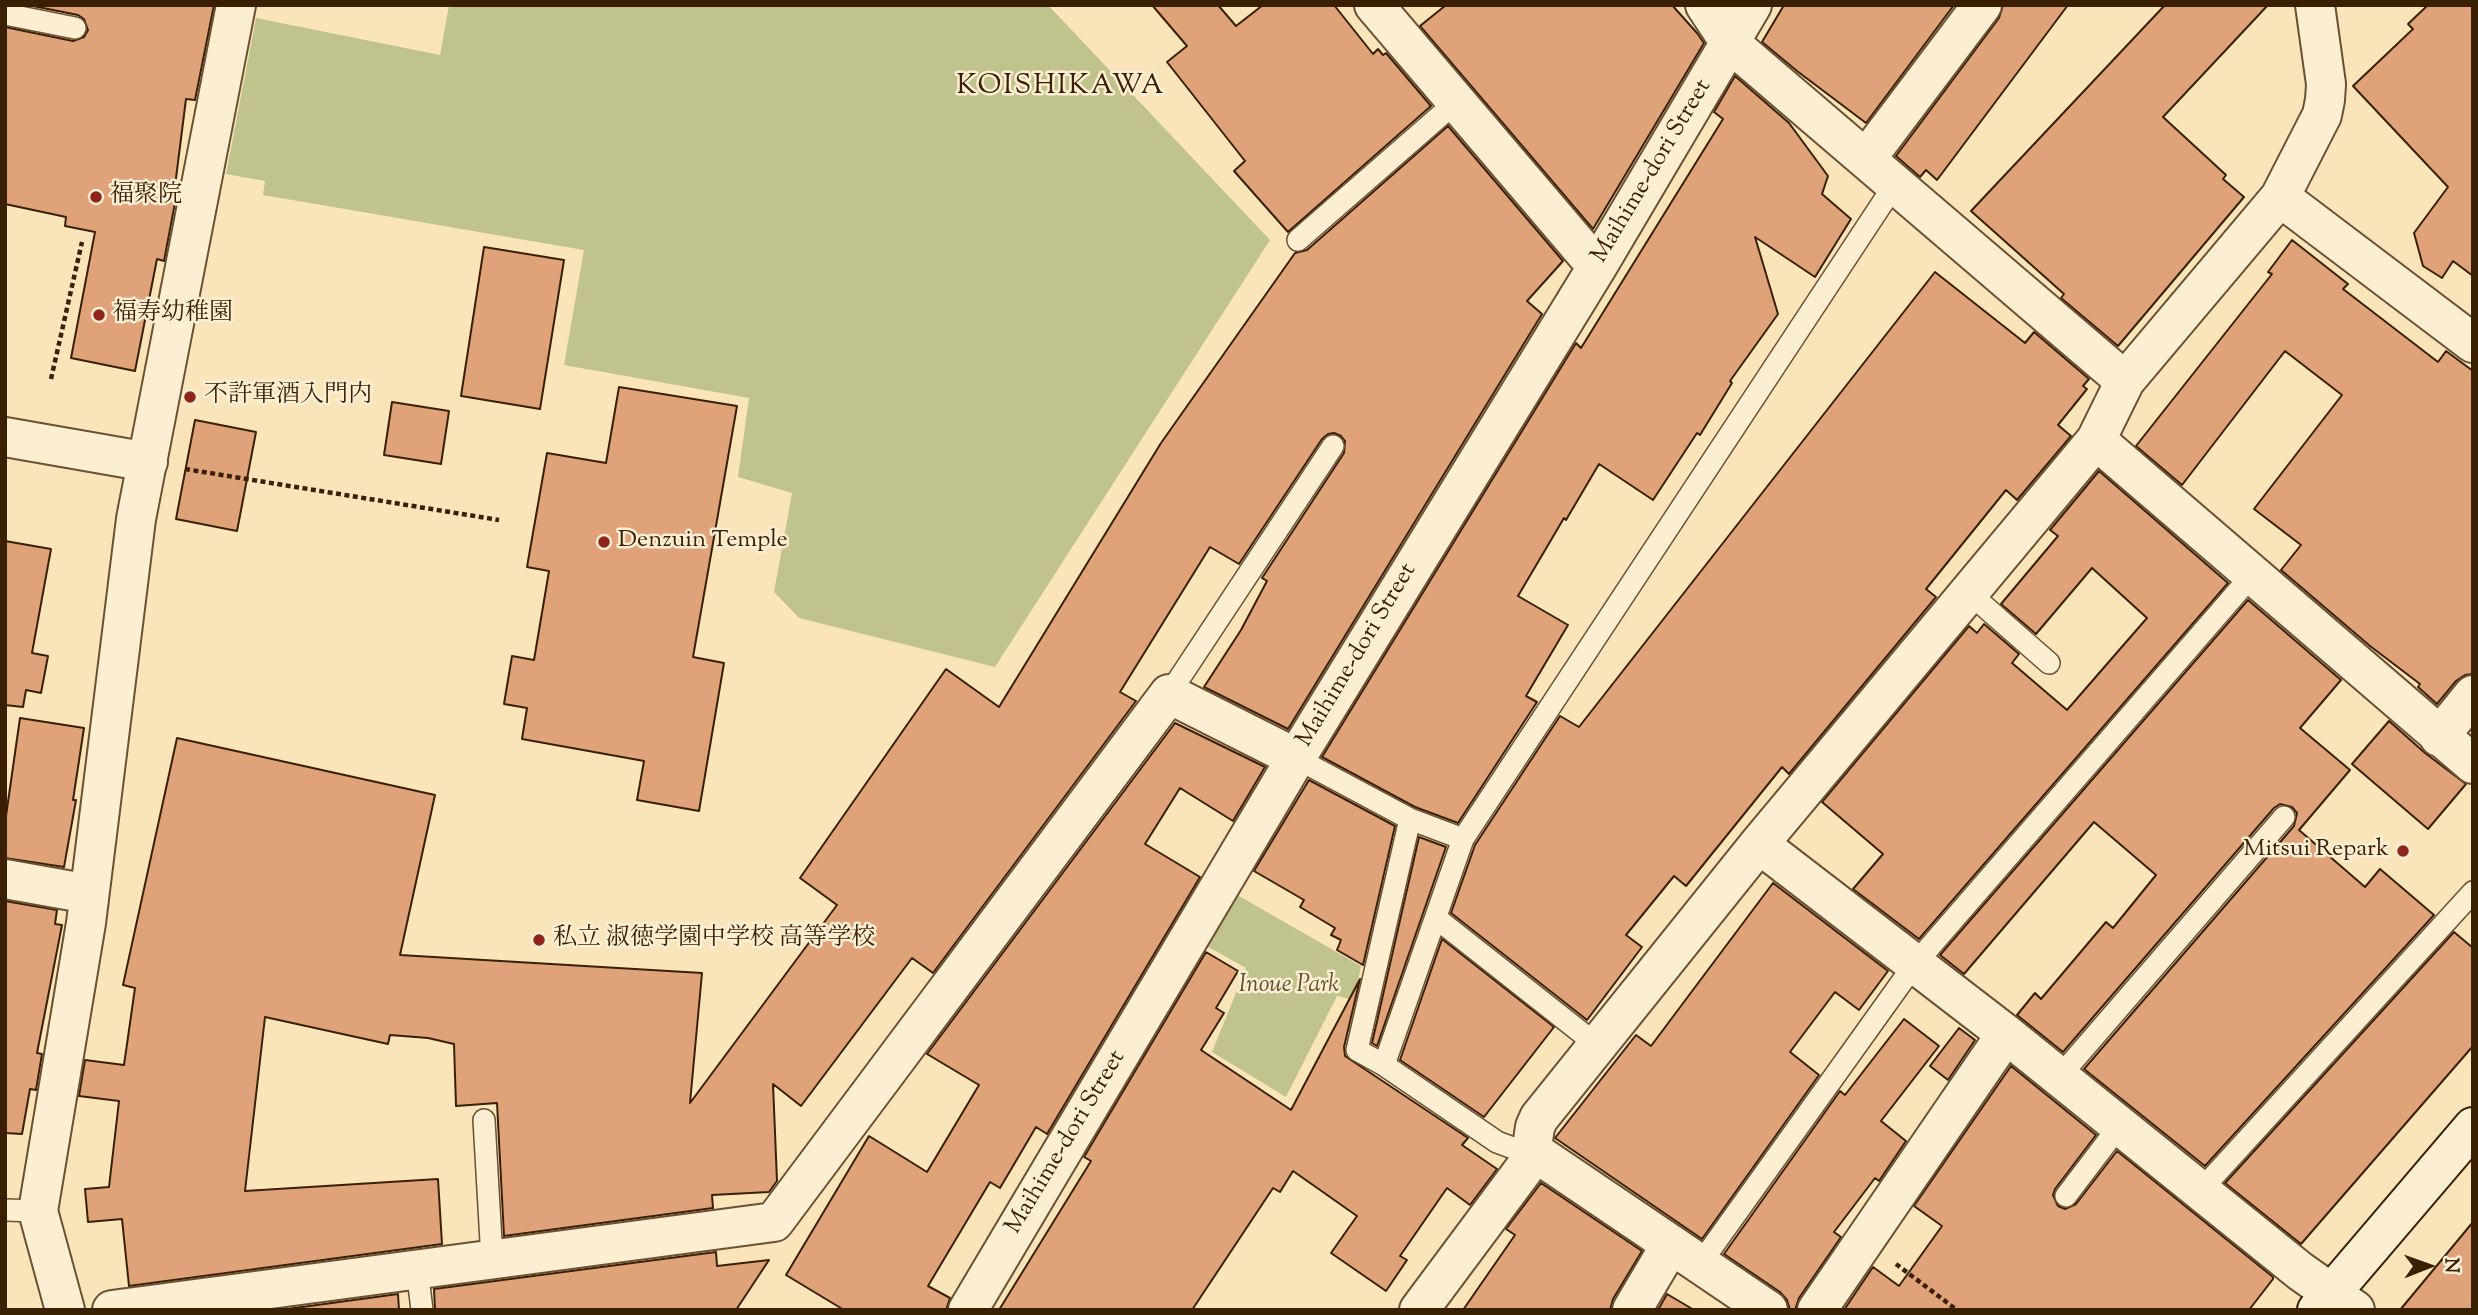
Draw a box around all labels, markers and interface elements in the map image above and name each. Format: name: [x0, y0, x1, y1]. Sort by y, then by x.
district label: KOISHIKAWA: [958, 71, 1164, 105]
street label: Maihime-dori Street: [1587, 75, 1719, 269]
place label: 福聚院: [110, 183, 182, 211]
marker: 福聚院: [88, 189, 104, 205]
place label: 福寿幼稚園: [113, 301, 233, 329]
marker: 福寿幼稚園: [91, 307, 107, 323]
place label: 不許軍酒入門内: [204, 383, 372, 411]
marker: 不許軍酒入門内: [182, 389, 198, 405]
place label: Denzuin Temple: [618, 528, 788, 556]
marker: Denzuin Temple: [596, 534, 612, 550]
street label: Maihime-dori Street: [1292, 559, 1424, 753]
place label: Mitsui Repark: [2243, 837, 2389, 865]
marker: Mitsui Repark: [2395, 843, 2411, 859]
place label: 私立 淑徳学園中学校 高等学校: [553, 926, 875, 954]
marker: 私立 淑徳学園中学校 高等学校: [531, 932, 547, 948]
park label: Inoue Park: [1239, 973, 1339, 1001]
street label: Maihime-dori Street: [1001, 1046, 1133, 1240]
north arrow: [2394, 1231, 2464, 1301]
text: N: [2437, 1258, 2464, 1273]

